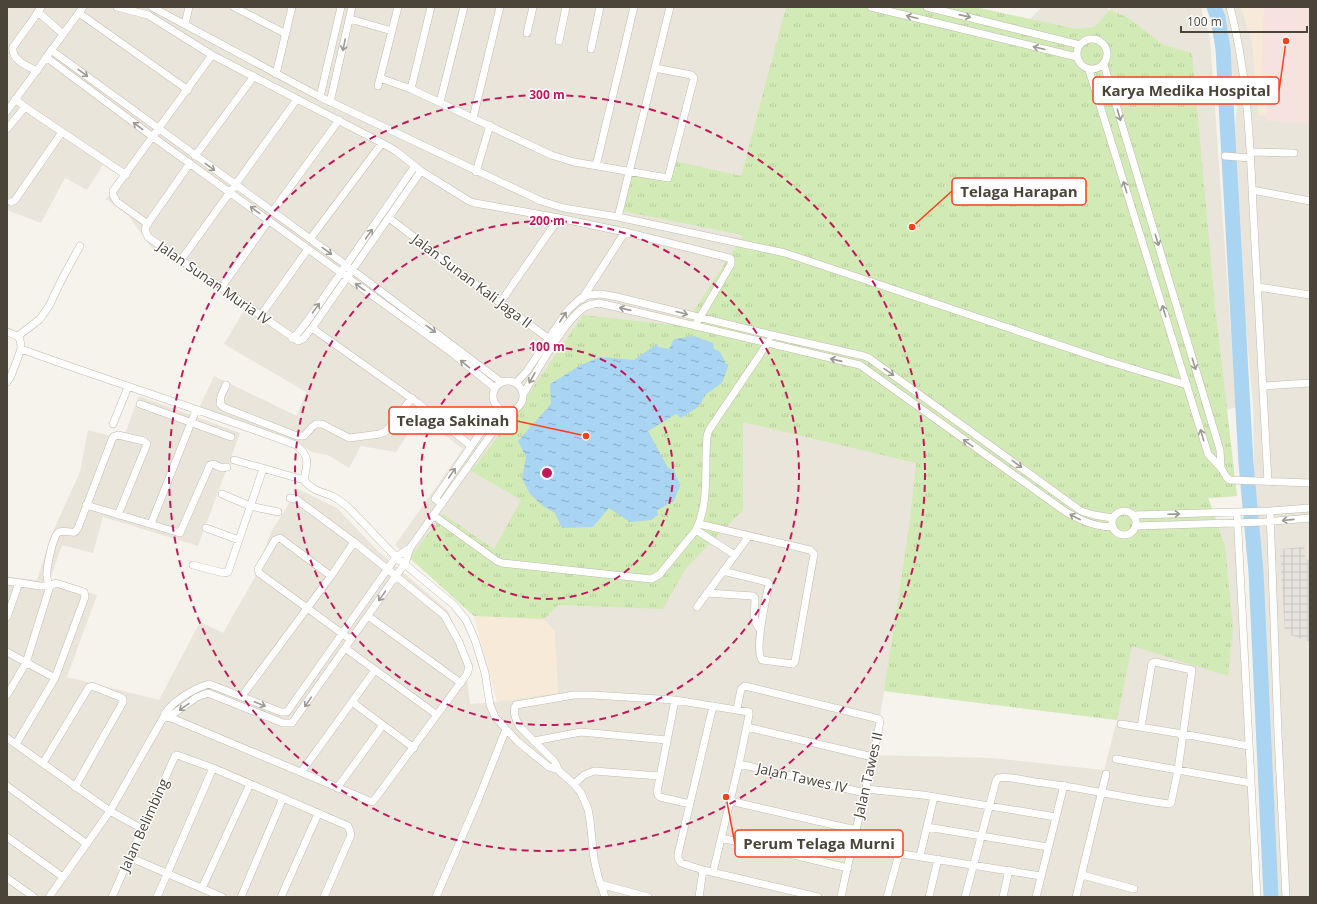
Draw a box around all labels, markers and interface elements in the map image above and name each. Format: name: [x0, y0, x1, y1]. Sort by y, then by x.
scale bar: [1181, 8, 1307, 34]
one-way arrow: [906, 13, 919, 20]
one-way arrow: [958, 13, 971, 20]
text: 100 m: [1187, 13, 1222, 30]
one-way arrow: [340, 38, 347, 51]
one-way arrow: [1032, 44, 1045, 51]
one-way arrow: [77, 69, 88, 78]
callout: Karya Medika Hospital: [1093, 77, 1279, 104]
text: Karya Medika Hospital: [1101, 80, 1271, 100]
text: 300 m: [529, 86, 565, 103]
one-way arrow: [1116, 109, 1123, 122]
one-way arrow: [133, 122, 144, 130]
one-way arrow: [205, 163, 216, 171]
callout: Telaga Harapan: [952, 178, 1086, 205]
one-way arrow: [1121, 180, 1128, 193]
text: Telaga Harapan: [960, 181, 1078, 201]
one-way arrow: [250, 206, 261, 214]
text: 200 m: [529, 212, 565, 229]
one-way arrow: [365, 228, 373, 239]
street label: Jalan Sunan Kali Jaga II: [407, 228, 536, 332]
one-way arrow: [1154, 233, 1161, 246]
street label: Jalan Sunan Muria IV: [152, 235, 275, 329]
one-way arrow: [321, 247, 332, 255]
one-way arrow: [355, 282, 366, 291]
one-way arrow: [312, 302, 320, 313]
one-way arrow: [1160, 304, 1167, 317]
one-way arrow: [618, 305, 631, 313]
one-way arrow: [675, 310, 688, 317]
one-way arrow: [559, 312, 567, 323]
one-way arrow: [425, 325, 436, 333]
text: 100 m: [529, 338, 565, 355]
one-way arrow: [829, 355, 842, 363]
one-way arrow: [1191, 357, 1198, 370]
one-way arrow: [459, 359, 470, 368]
one-way arrow: [883, 368, 894, 376]
one-way arrow: [528, 372, 536, 384]
callout: Telaga Sakinah: [389, 407, 517, 434]
text: Telaga Sakinah: [397, 410, 509, 430]
one-way arrow: [1198, 429, 1205, 442]
one-way arrow: [963, 439, 974, 447]
one-way arrow: [1011, 460, 1022, 468]
centre of rings: [540, 466, 554, 480]
one-way arrow: [448, 468, 457, 479]
one-way arrow: [1167, 510, 1180, 518]
one-way arrow: [1069, 513, 1081, 520]
one-way arrow: [1282, 517, 1295, 524]
one-way arrow: [378, 590, 386, 601]
one-way arrow: [304, 696, 312, 707]
one-way arrow: [254, 701, 266, 708]
one-way arrow: [178, 703, 189, 711]
street label: Jalan Tawes II: [848, 730, 887, 822]
street label: Jalan Tawes IV: [753, 757, 850, 797]
street label: Jalan Belimbing: [114, 775, 173, 876]
callout: Perum Telaga Murni: [735, 830, 903, 857]
text: Perum Telaga Murni: [743, 833, 895, 853]

